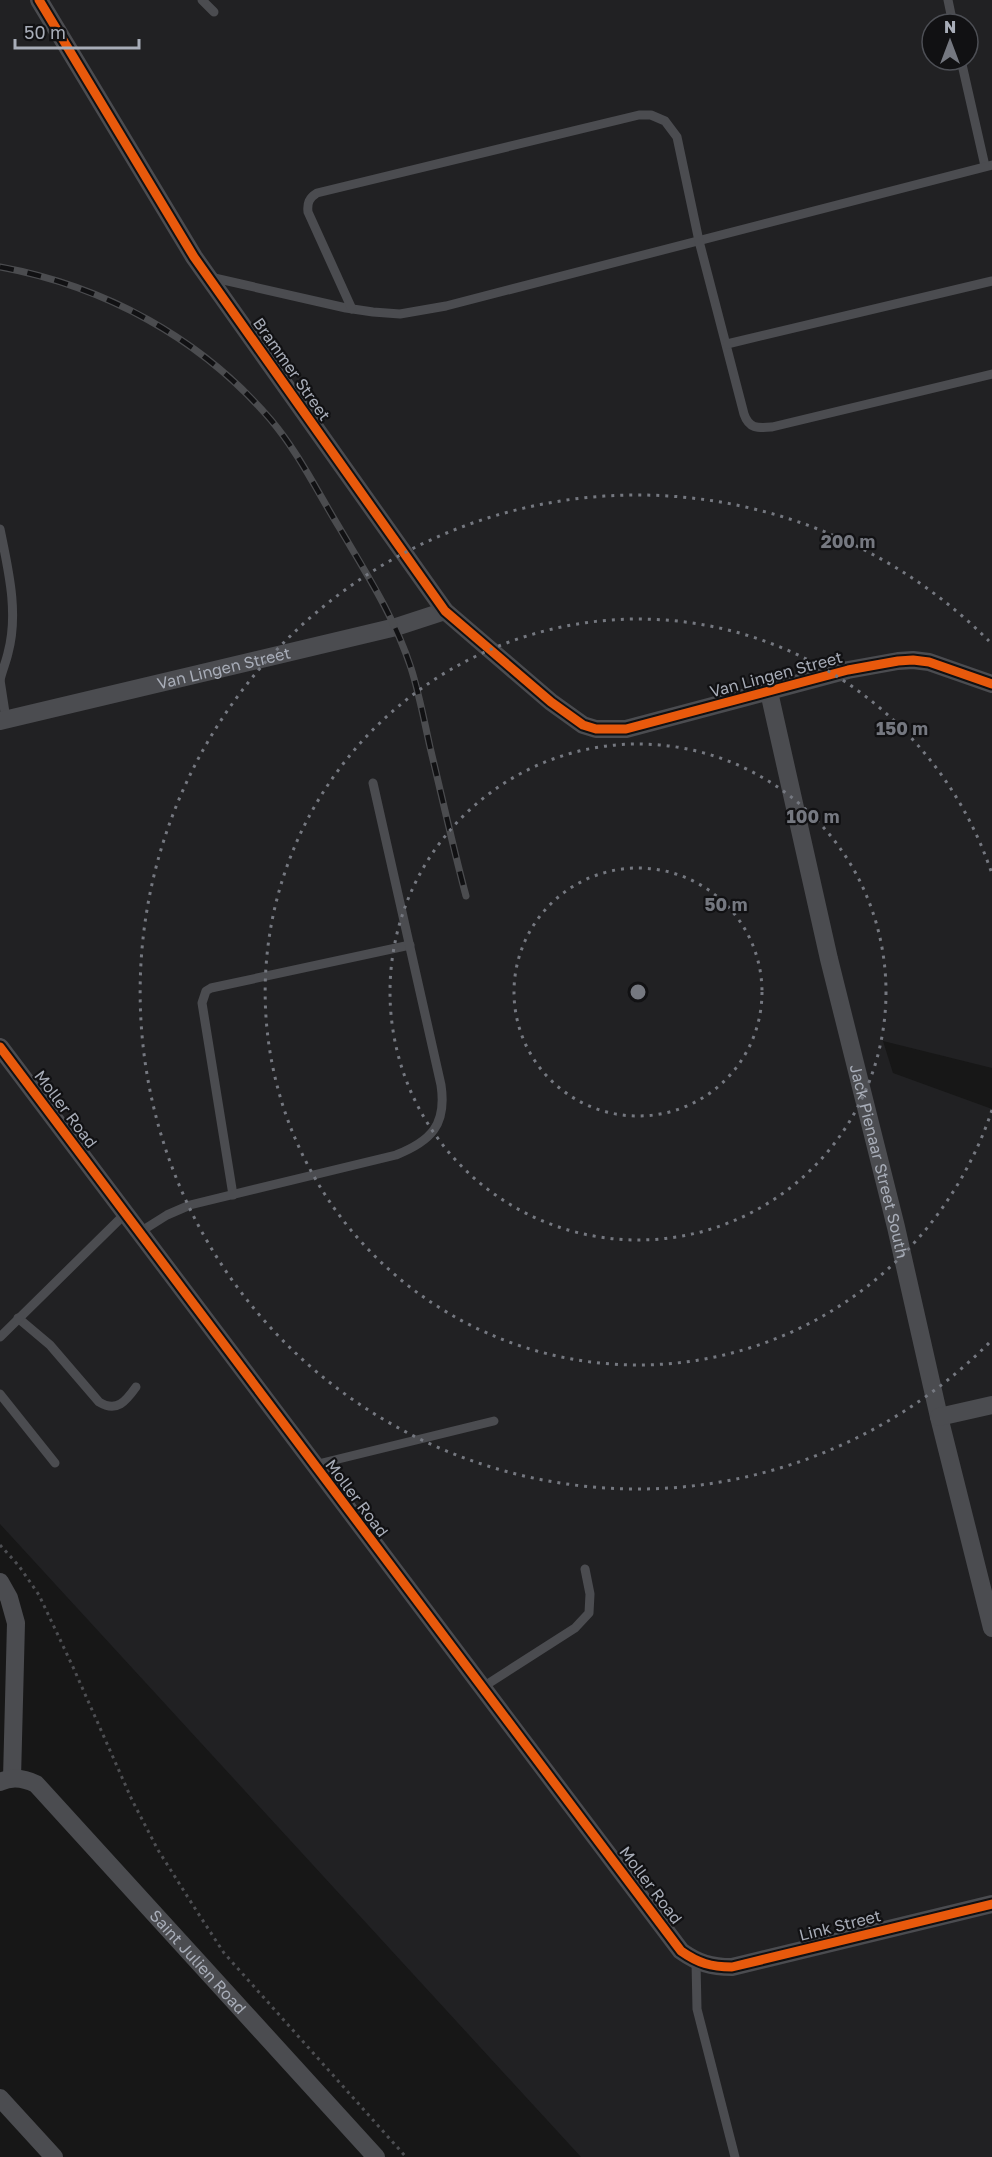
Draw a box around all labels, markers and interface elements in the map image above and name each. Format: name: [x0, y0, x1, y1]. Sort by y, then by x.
scale bar: [15, 12, 140, 50]
north arrow: [920, 12, 980, 72]
text: N: [944, 17, 956, 37]
text: 50 m: [24, 21, 66, 43]
street label: Brammer Street: [249, 314, 335, 424]
text: 200 m: [821, 530, 875, 552]
street label: Van Lingen Street: [155, 642, 292, 693]
street label: Van Lingen Street: [708, 647, 844, 701]
text: 150 m: [876, 717, 928, 739]
text: 100 m: [787, 805, 839, 827]
text: 50 m: [705, 893, 747, 915]
centre of rings: [628, 982, 648, 1002]
street label: Jack Pienaar Street South: [846, 1062, 913, 1260]
street label: Moller Road: [30, 1066, 102, 1152]
street label: Moller Road: [321, 1455, 393, 1541]
street label: Moller Road: [615, 1842, 687, 1928]
street label: Link Street: [797, 1905, 883, 1945]
street label: Saint Julien Road: [146, 1906, 251, 2018]

